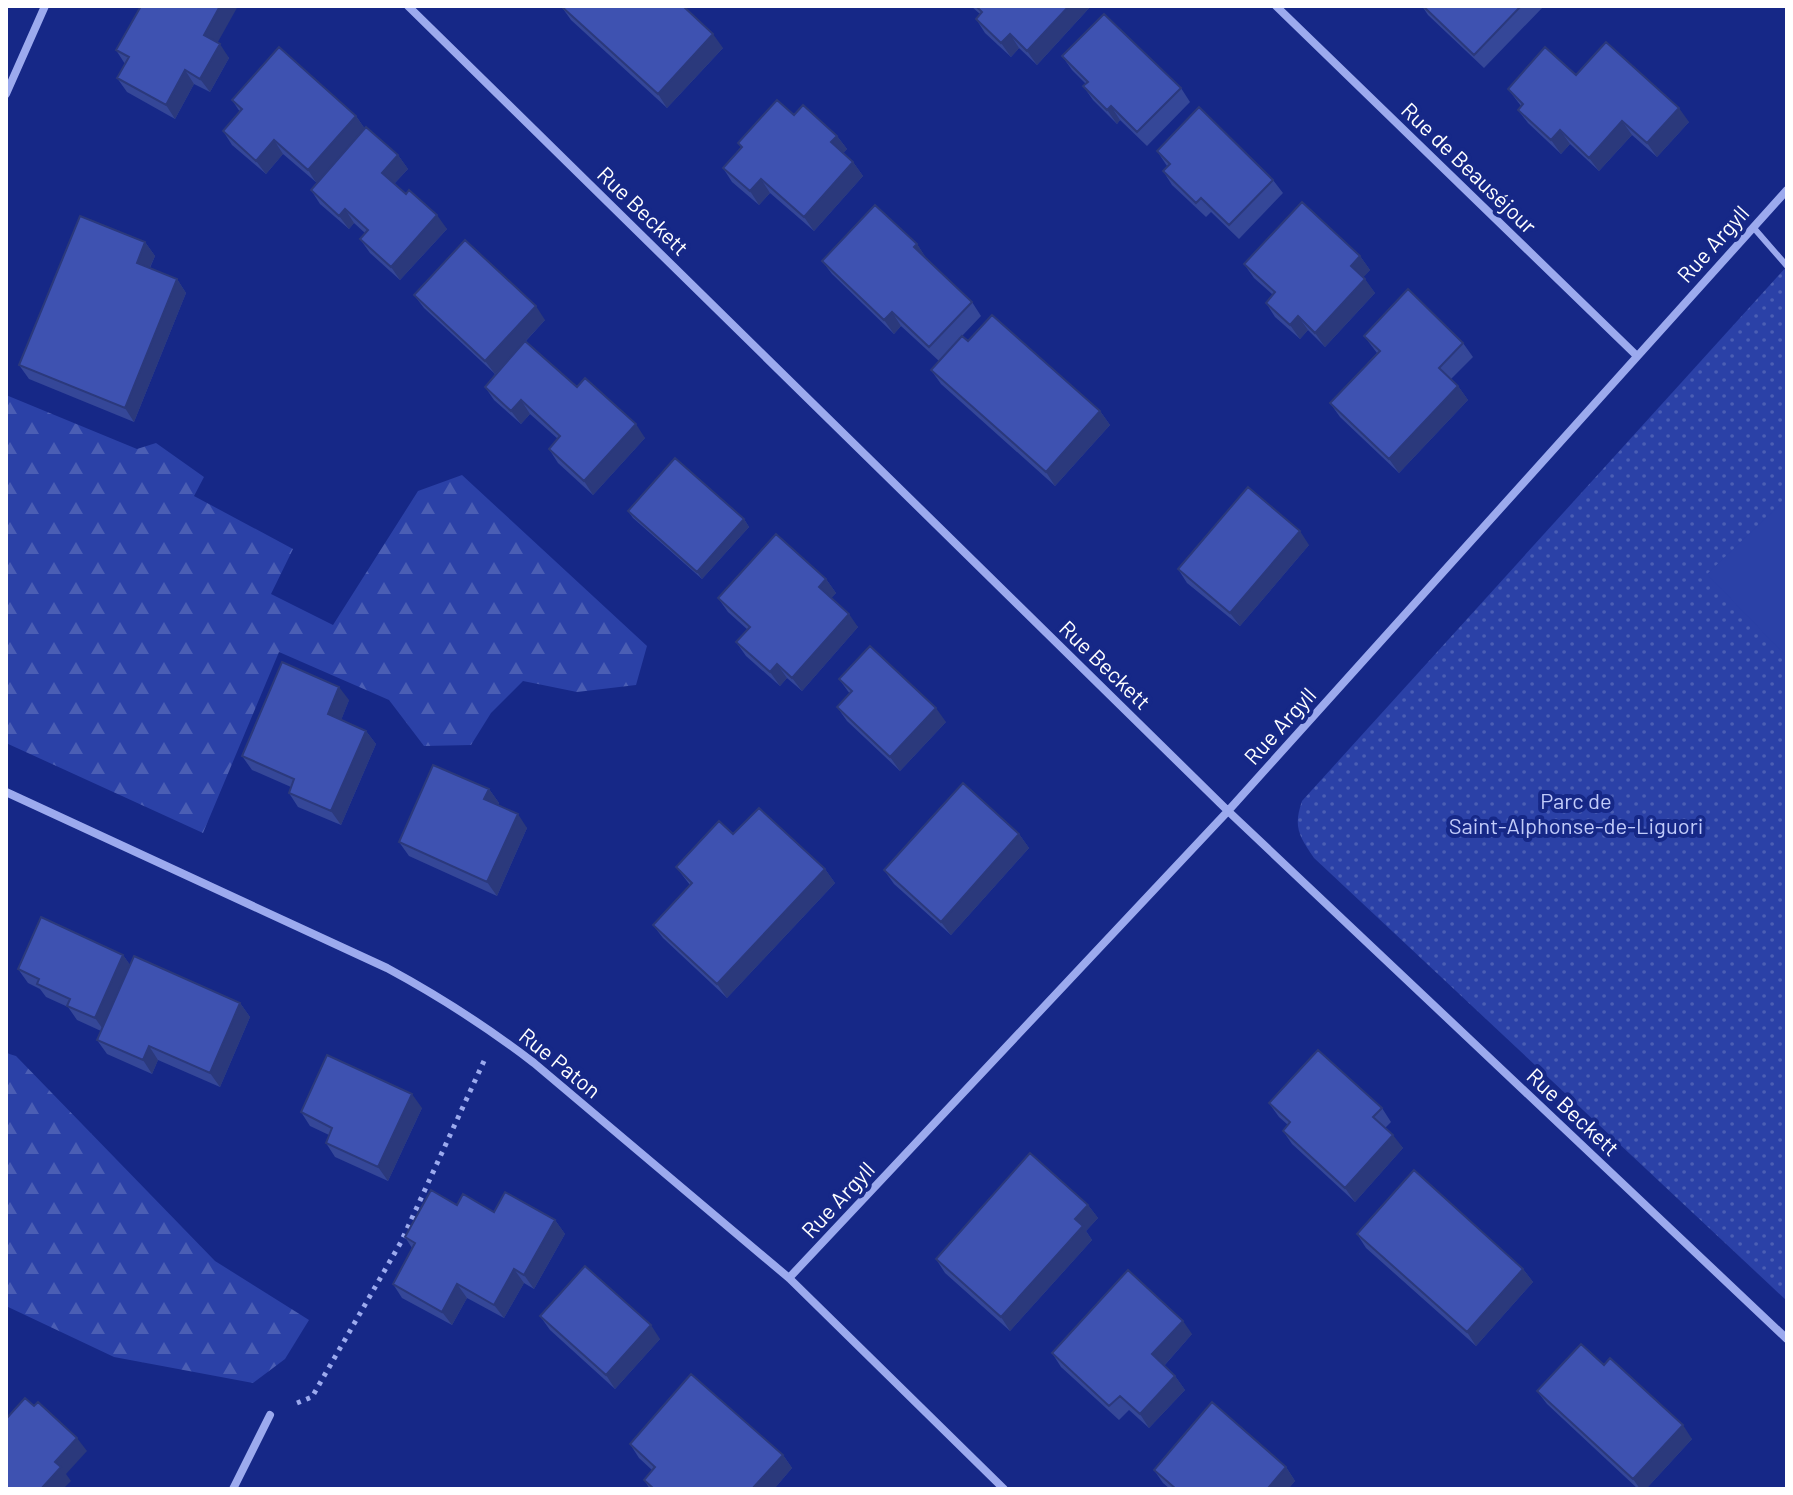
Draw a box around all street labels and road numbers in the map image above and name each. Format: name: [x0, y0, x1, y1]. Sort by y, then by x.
street label: Rue de Beauséjour: [1397, 96, 1543, 238]
street label: Rue Beckett: [593, 160, 695, 260]
street label: Rue Argyll: [1671, 200, 1754, 287]
street label: Rue Beckett: [1055, 614, 1157, 714]
street label: Rue Argyll: [1238, 682, 1321, 769]
street label: Rue Paton: [515, 1022, 607, 1103]
street label: Rue Beckett: [1522, 1062, 1625, 1161]
street label: Rue Argyll: [796, 1156, 879, 1243]

